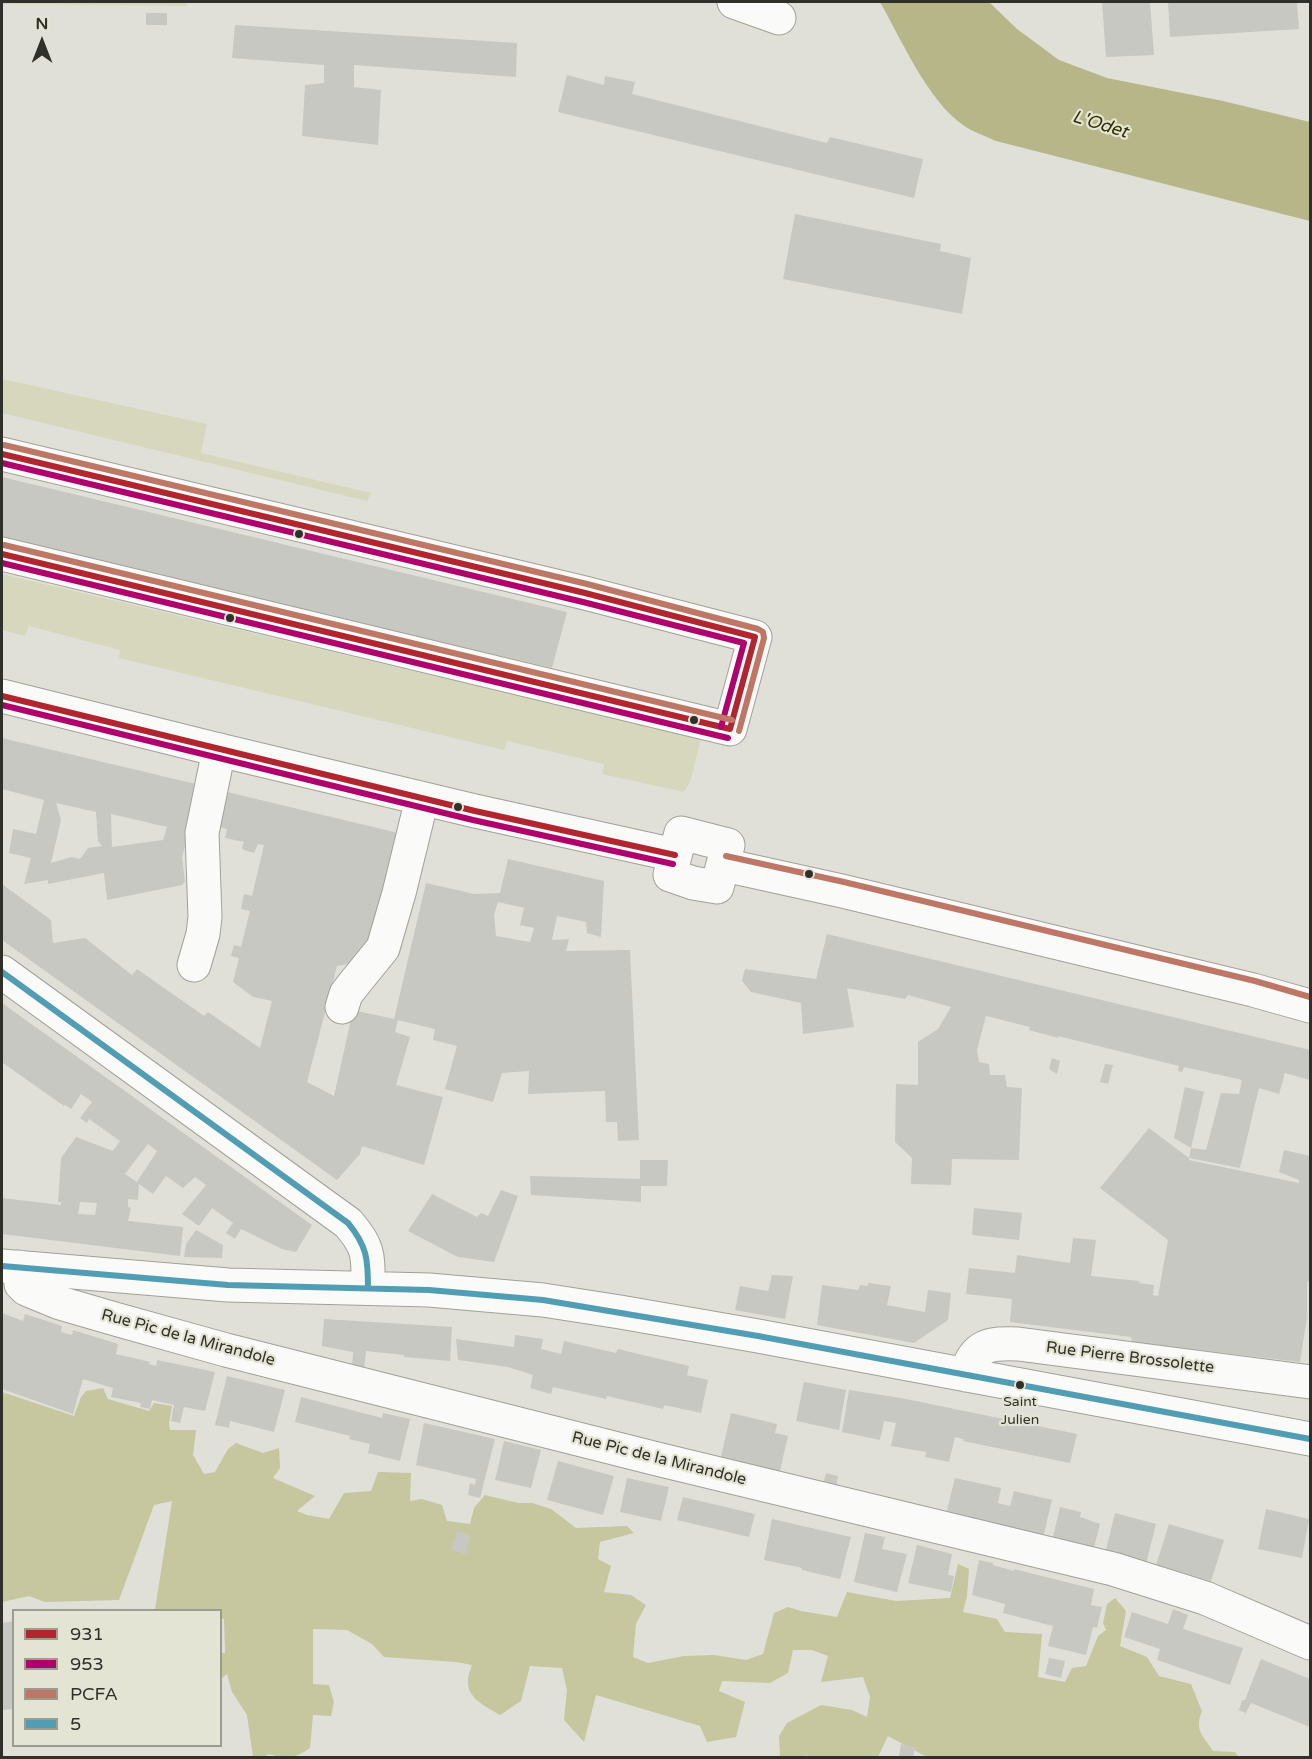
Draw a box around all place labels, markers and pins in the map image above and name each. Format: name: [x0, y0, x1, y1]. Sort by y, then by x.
unlabelled marker: [293, 528, 305, 540]
unlabelled marker: [224, 612, 236, 624]
unlabelled marker: [688, 714, 700, 726]
unlabelled marker: [452, 801, 464, 813]
unlabelled marker: [803, 868, 815, 880]
marker: Saint Julien: [1014, 1379, 1026, 1391]
place label: Saint Julien: [1001, 1394, 1039, 1426]

